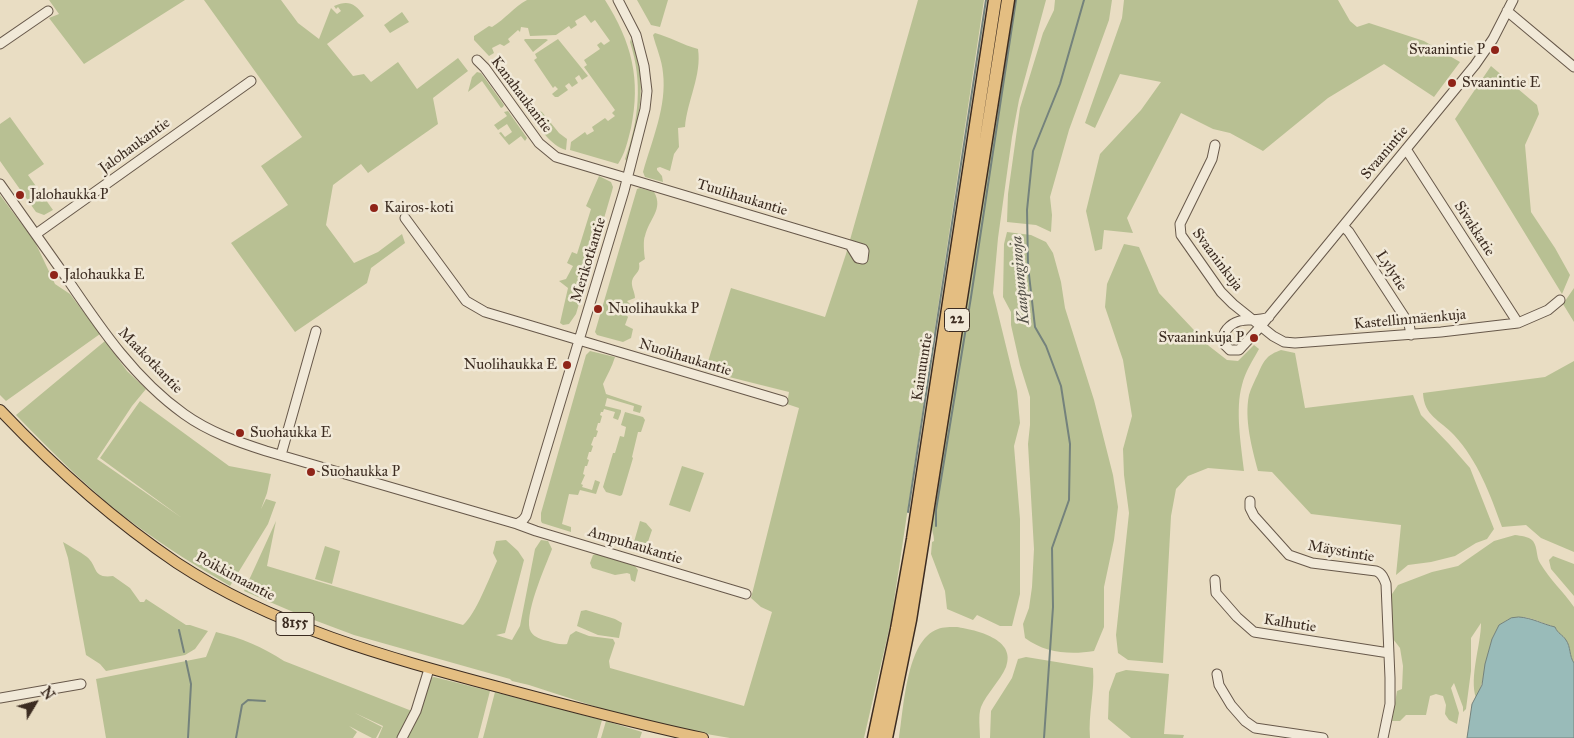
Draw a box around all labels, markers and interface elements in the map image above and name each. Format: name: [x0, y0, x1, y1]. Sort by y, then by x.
place label: Svaanintie P: [1409, 41, 1485, 59]
marker: Svaanintie P: [1489, 44, 1501, 56]
street label: Kanahaukantie: [486, 53, 556, 137]
place label: Svaanintie E: [1462, 74, 1540, 92]
marker: Svaanintie E: [1446, 77, 1458, 89]
street label: Jalohaukantie: [96, 114, 174, 178]
street label: Svaanintie: [1357, 123, 1413, 183]
street label: Tuulihaukantie: [694, 176, 790, 220]
place label: Jalohaukka P: [30, 186, 108, 204]
marker: Jalohaukka P: [14, 189, 26, 201]
street label: Sivakkatie: [1450, 198, 1498, 260]
place label: Kairos-koti: [384, 199, 454, 217]
marker: Kairos-koti: [368, 202, 380, 214]
street label: Merikotkantie: [568, 215, 610, 305]
street label: Svaaninkuja: [1188, 225, 1246, 295]
water label: Kaupunginoja: [1008, 235, 1034, 325]
street label: Lylytie: [1371, 248, 1411, 294]
place label: Jalohaukka E: [64, 266, 145, 284]
marker: Jalohaukka E: [48, 269, 60, 281]
place label: Nuolihaukka P: [608, 300, 699, 318]
marker: Nuolihaukka P: [592, 303, 604, 315]
street label: Kastellinmäenkuja: [1353, 306, 1467, 334]
road number: 22: [944, 308, 970, 332]
street label: Maakotkantie: [114, 324, 186, 398]
place label: Svaaninkuja P: [1159, 329, 1244, 347]
street label: Kainuuntie: [909, 332, 937, 402]
marker: Svaaninkuja P: [1248, 332, 1260, 344]
street label: Nuolihaukantie: [637, 335, 733, 381]
place label: Nuolihaukka E: [464, 356, 557, 374]
marker: Nuolihaukka E: [561, 359, 573, 371]
place label: Suohaukka E: [250, 424, 331, 442]
marker: Suohaukka E: [234, 427, 246, 439]
place label: Suohaukka P: [321, 463, 400, 481]
marker: Suohaukka P: [305, 466, 317, 478]
street label: Ampuhaukantie: [586, 523, 684, 569]
street label: Mäystintie: [1306, 537, 1376, 567]
street label: Poikkimaantie: [192, 549, 278, 605]
street label: Kalhutie: [1262, 611, 1318, 637]
road number: 8155: [276, 612, 314, 636]
north arrow: [10, 678, 60, 728]
text: N: [37, 684, 58, 704]

